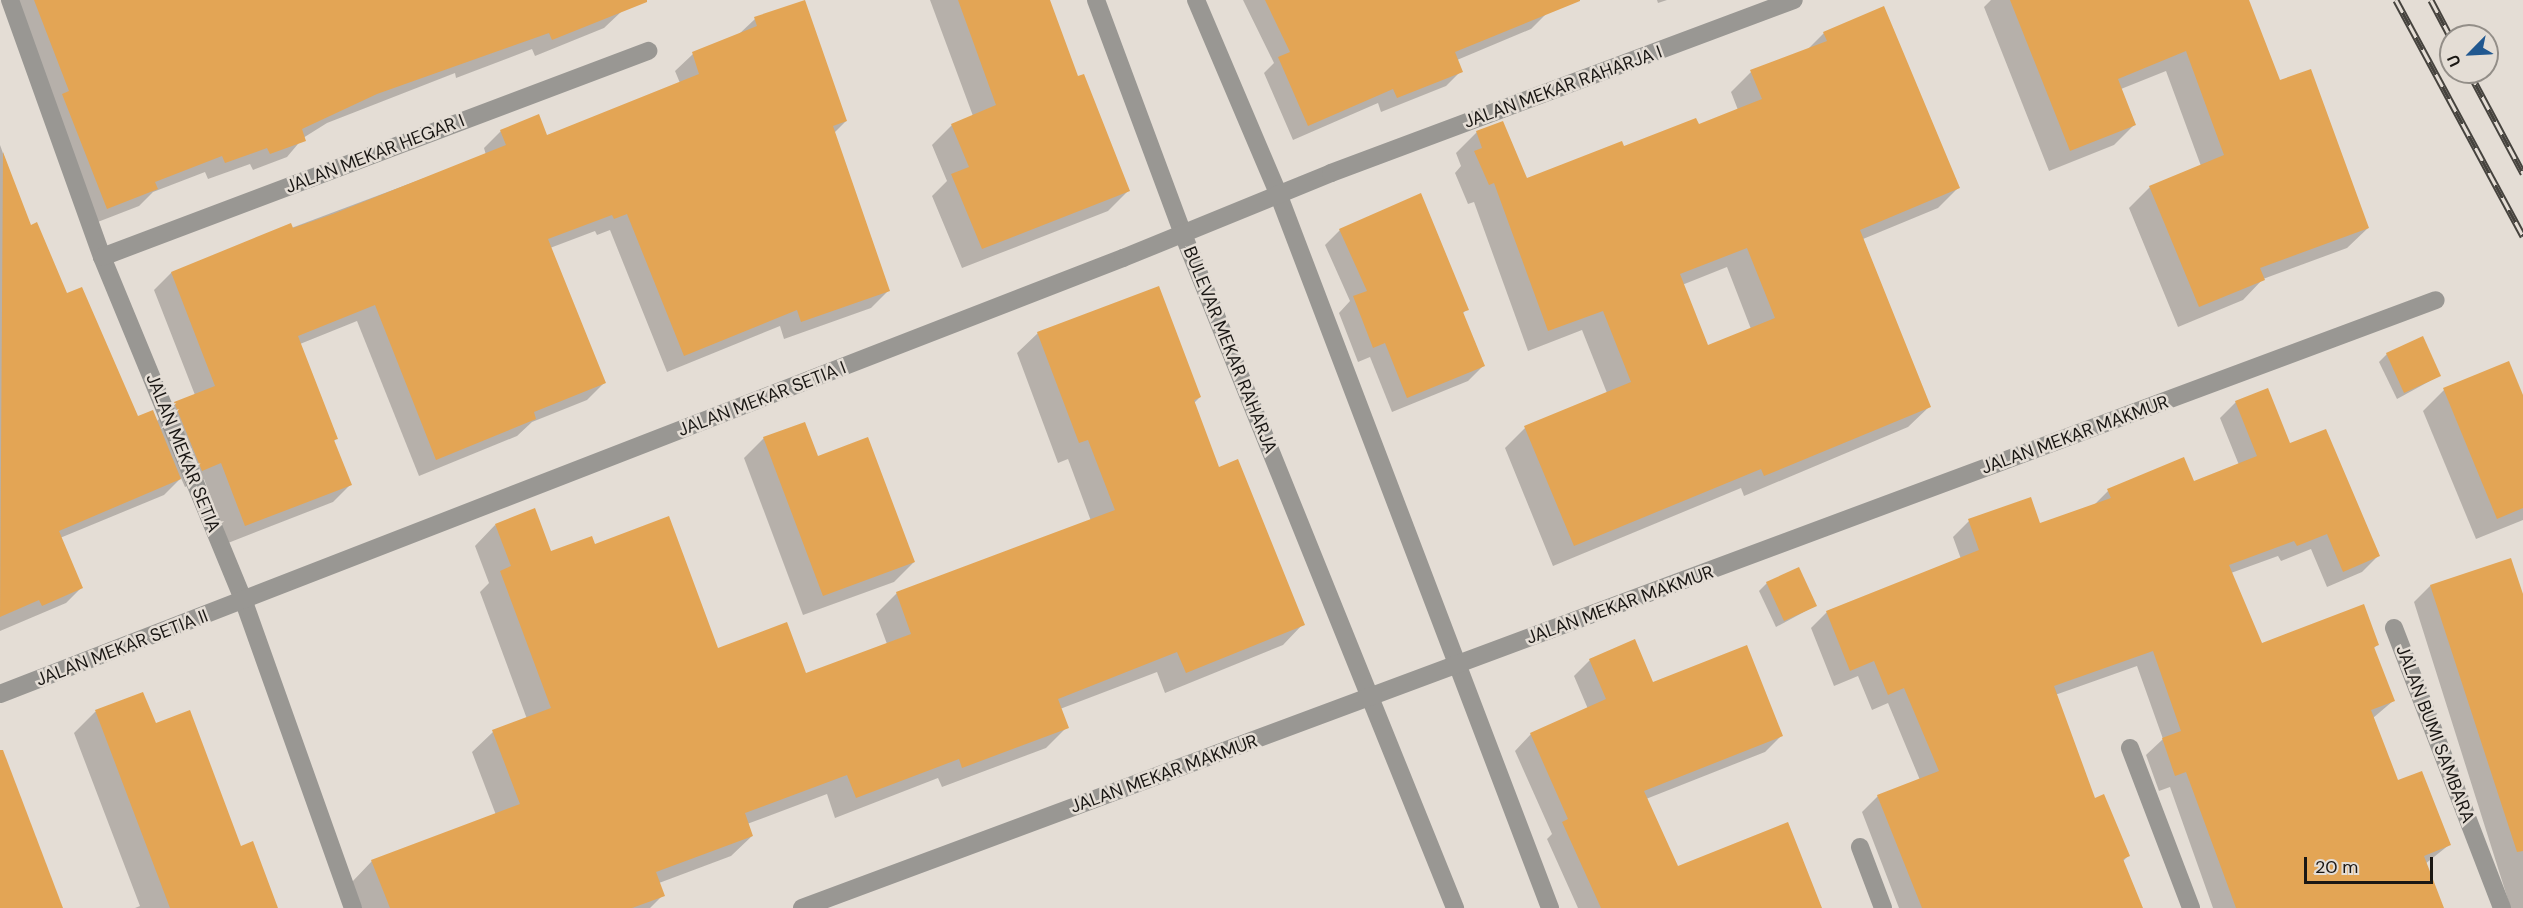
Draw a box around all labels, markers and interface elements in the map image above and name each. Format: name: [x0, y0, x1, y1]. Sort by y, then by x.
north arrow: [2439, 24, 2499, 84]
street label: JALAN MEKAR RAHARJA I: [1461, 41, 1665, 133]
text: U: [2442, 51, 2466, 70]
street label: JALAN MEKAR HEGAR I: [282, 110, 468, 198]
street label: BULEVAR MEKAR RAHARJA: [1179, 243, 1281, 457]
street label: JALAN MEKAR SETIA I: [675, 357, 849, 441]
street label: JALAN MEKAR SETIA: [141, 371, 225, 535]
street label: JALAN MEKAR MAKMUR: [1978, 391, 2172, 479]
street label: JALAN MEKAR MAKMUR: [1523, 561, 1717, 649]
street label: JALAN MEKAR SETIA II: [33, 605, 211, 691]
street label: JALAN BUMI SAMBARA: [2391, 642, 2479, 826]
street label: JALAN MEKAR MAKMUR: [1067, 730, 1261, 818]
scale bar: [2307, 845, 2436, 883]
text: 20 m: [2315, 855, 2358, 879]

